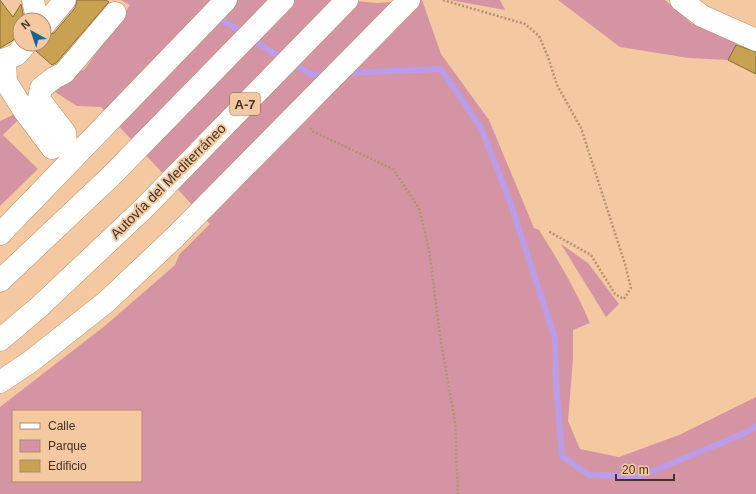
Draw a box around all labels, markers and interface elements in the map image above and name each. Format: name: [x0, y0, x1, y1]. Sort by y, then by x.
north arrow: [12, 12, 52, 52]
text: N: [19, 17, 33, 31]
road number: A-7: [230, 93, 260, 115]
street label: Autovía del Mediterráneo: [107, 120, 229, 242]
legend: [12, 410, 142, 482]
text: Calle: [48, 419, 76, 433]
text: Parque: [48, 439, 87, 453]
scale bar: [616, 456, 674, 482]
text: Edificio: [48, 459, 87, 473]
text: 20 m: [622, 463, 649, 477]

